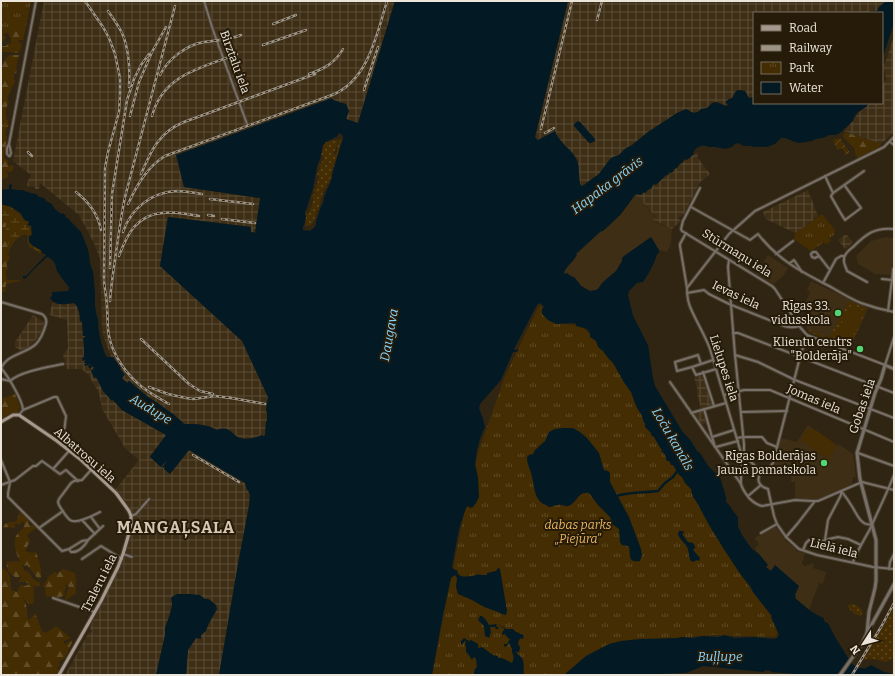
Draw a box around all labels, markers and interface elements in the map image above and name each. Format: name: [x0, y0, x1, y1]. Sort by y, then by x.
legend: [753, 12, 883, 104]
text: Road: [789, 21, 817, 35]
street label: Birztalu iela: [217, 28, 253, 96]
text: Railway: [789, 41, 833, 55]
text: Park: [789, 61, 815, 75]
text: Water: [789, 81, 824, 95]
water label: Hapaka grāvis: [568, 153, 646, 217]
street label: Stūrmaņu iela: [699, 226, 775, 281]
street label: Ievas iela: [710, 278, 763, 312]
place label: Rīgas 33. vidusskola: [770, 299, 830, 327]
water label: Daugava: [377, 307, 401, 363]
marker: Rīgas 33. vidusskola: [833, 308, 843, 318]
street label: Lielupes iela: [707, 333, 742, 404]
place label: Klientu centrs "Bolderāja": [773, 335, 852, 363]
marker: Klientu centrs "Bolderāja": [855, 344, 865, 354]
street label: Gobas iela: [846, 376, 878, 435]
street label: Jomas iela: [784, 381, 843, 417]
water label: Audupe: [127, 390, 175, 427]
water label: Loču kanāls: [649, 405, 697, 473]
street label: Albatrosu iela: [51, 424, 119, 486]
place label: Rīgas Bolderājas Jaunā pamatskola: [716, 449, 816, 477]
marker: Rīgas Bolderājas Jaunā pamatskola: [819, 458, 829, 468]
district label: MANGAĻSALA: [117, 518, 235, 539]
park label: dabas parks „Piejūra”: [545, 518, 612, 546]
street label: Lielā iela: [809, 535, 860, 561]
street label: Traleru iela: [78, 551, 120, 614]
north arrow: [843, 624, 883, 664]
text: N: [847, 642, 863, 657]
water label: Buļļupe: [697, 649, 743, 665]

